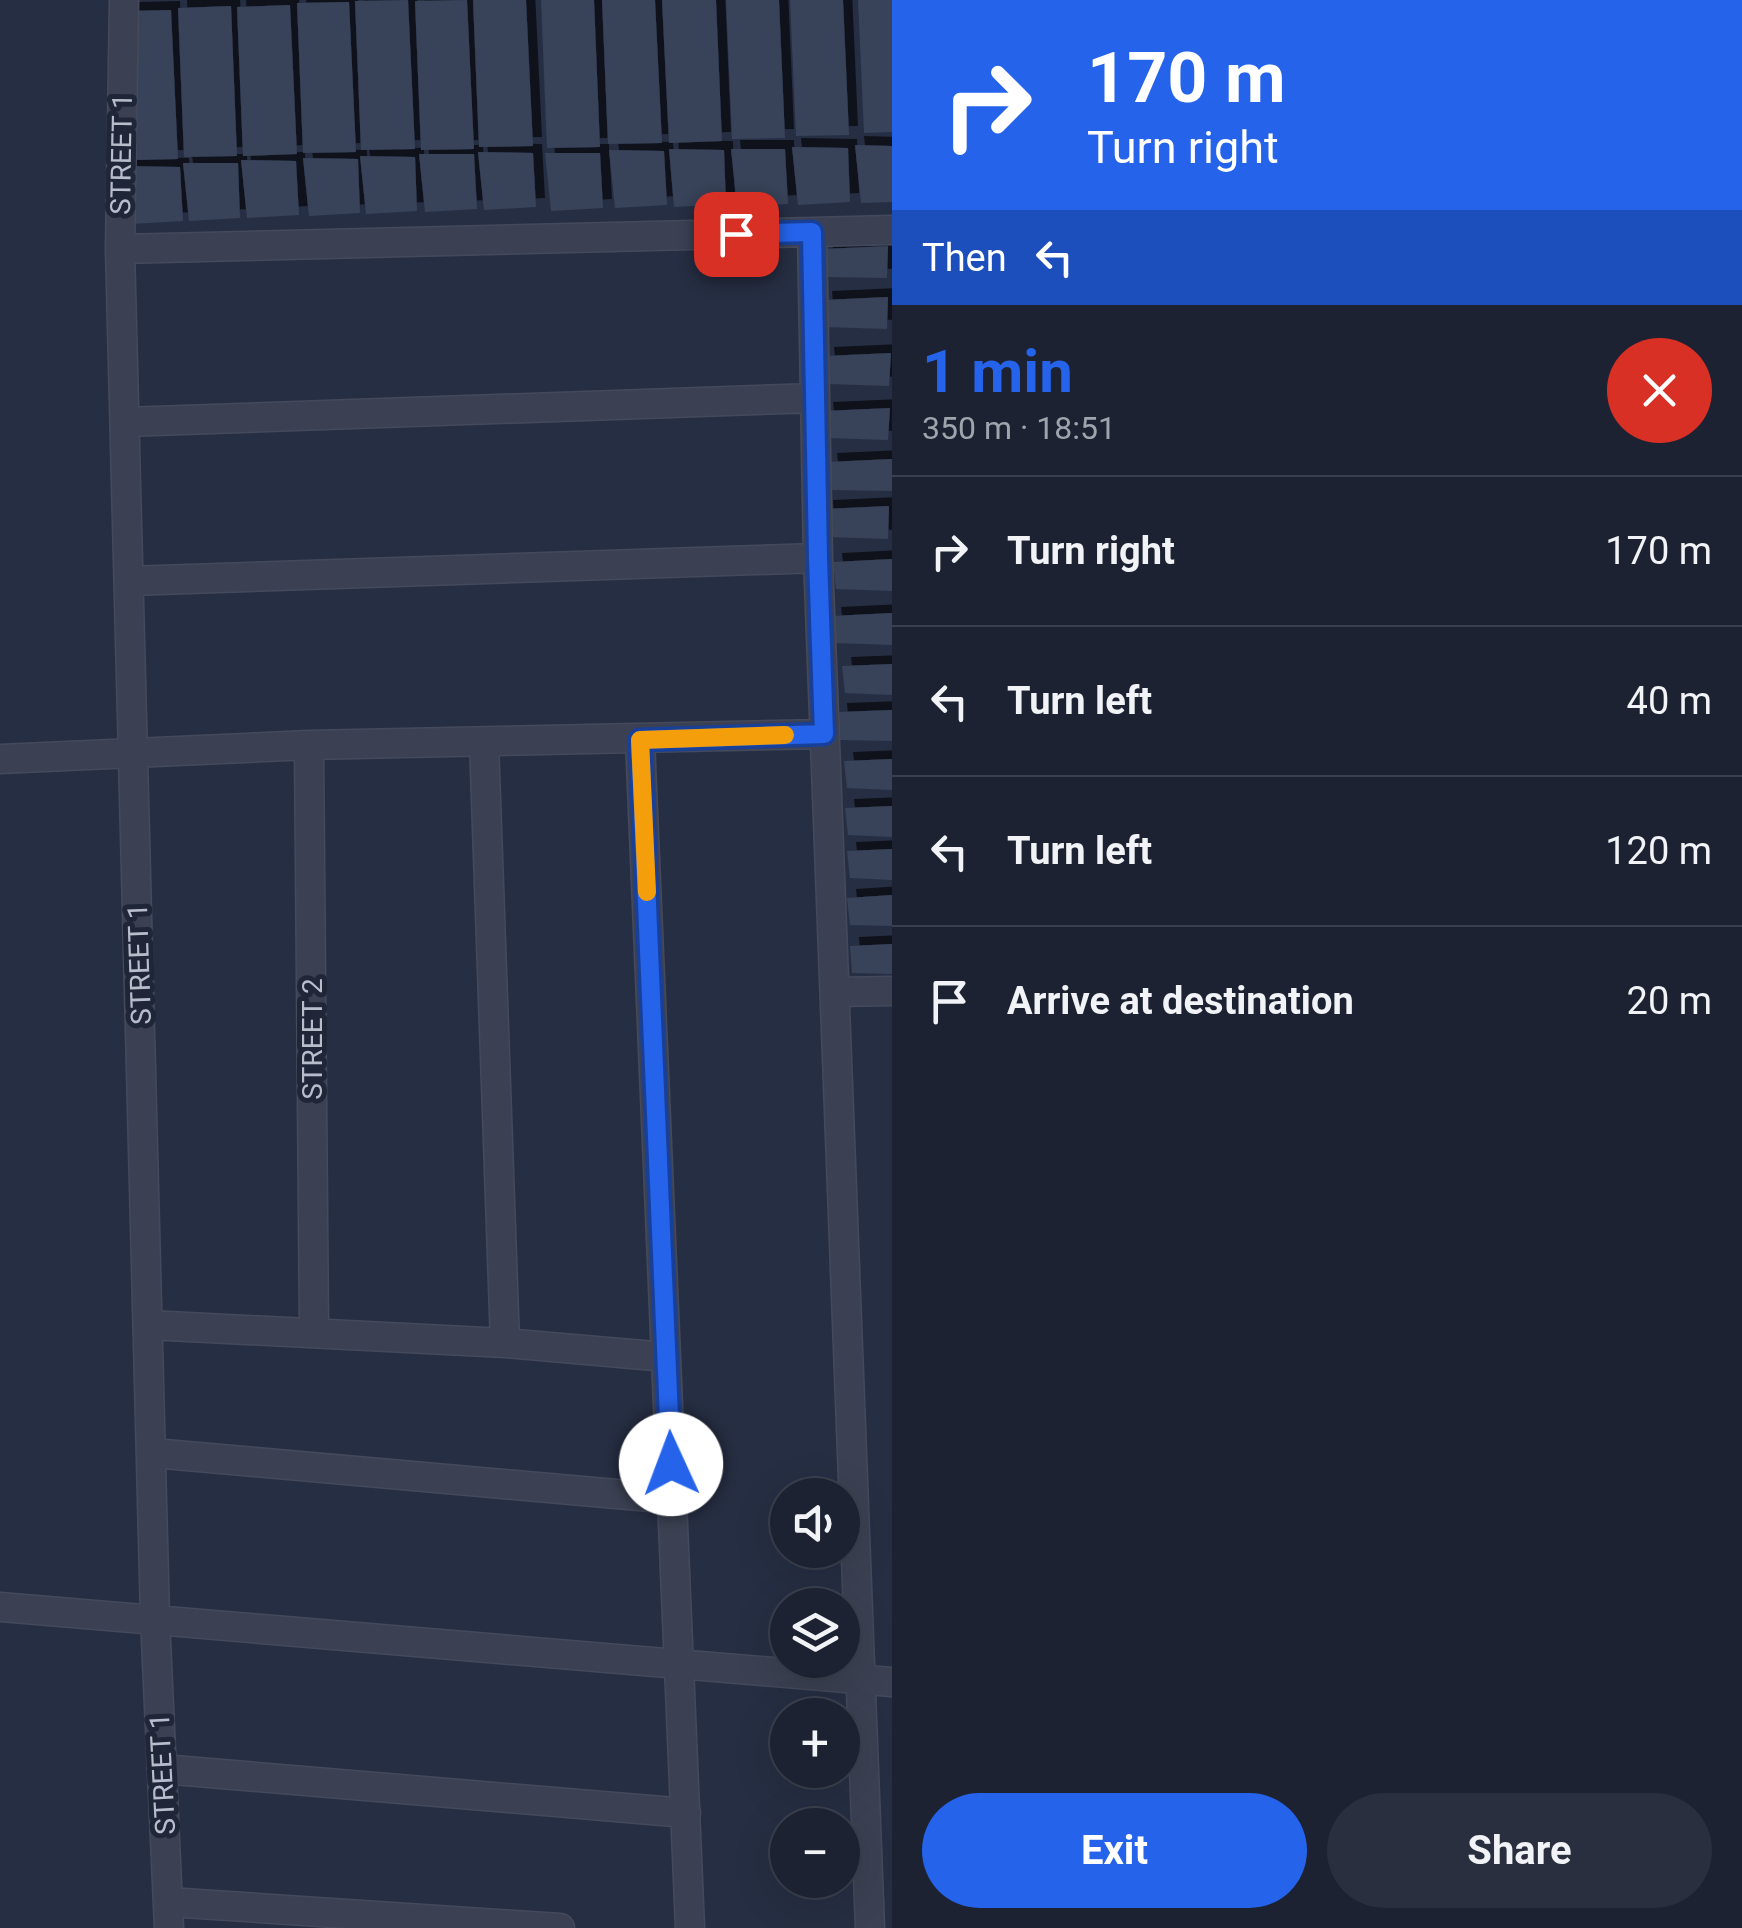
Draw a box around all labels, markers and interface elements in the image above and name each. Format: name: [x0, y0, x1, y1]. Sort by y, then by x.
text: 170 m: [1087, 37, 1286, 119]
icon: right: [922, 40, 1052, 170]
street label: STREET 1: [104, 93, 139, 215]
text: Turn right: [1087, 121, 1279, 174]
pin: [694, 192, 779, 277]
icon: arrive: [709, 207, 764, 262]
icon: left: [1027, 230, 1082, 285]
text: Then: [922, 236, 1007, 280]
text: 1 min: [922, 336, 1073, 407]
button: close: [1607, 338, 1712, 443]
text: 350 m · 18:51: [922, 409, 1116, 447]
icon: right: [922, 524, 977, 579]
text: Turn right: [1007, 529, 1175, 573]
text: 170 m: [1605, 529, 1712, 573]
icon: left: [922, 674, 977, 729]
text: Turn left: [1007, 679, 1152, 723]
text: 40 m: [1627, 679, 1712, 723]
icon: left: [922, 824, 977, 879]
text: Turn left: [1007, 829, 1152, 873]
text: 120 m: [1605, 829, 1712, 873]
street label: STREET 1: [121, 903, 158, 1025]
icon: arrive: [922, 974, 977, 1029]
street label: STREET 2: [296, 978, 329, 1100]
text: Arrive at destination: [1007, 979, 1354, 1023]
text: 20 m: [1627, 979, 1712, 1023]
position arrow: [619, 1412, 723, 1516]
map controls: [770, 1478, 860, 1898]
button: sound: [770, 1478, 860, 1568]
button: layers: [770, 1588, 860, 1678]
button: +: [770, 1698, 860, 1788]
street label: STREET 1: [143, 1712, 182, 1836]
button: Exit: [922, 1793, 1307, 1908]
button: Share: [1327, 1793, 1712, 1908]
button: −: [770, 1808, 860, 1898]

